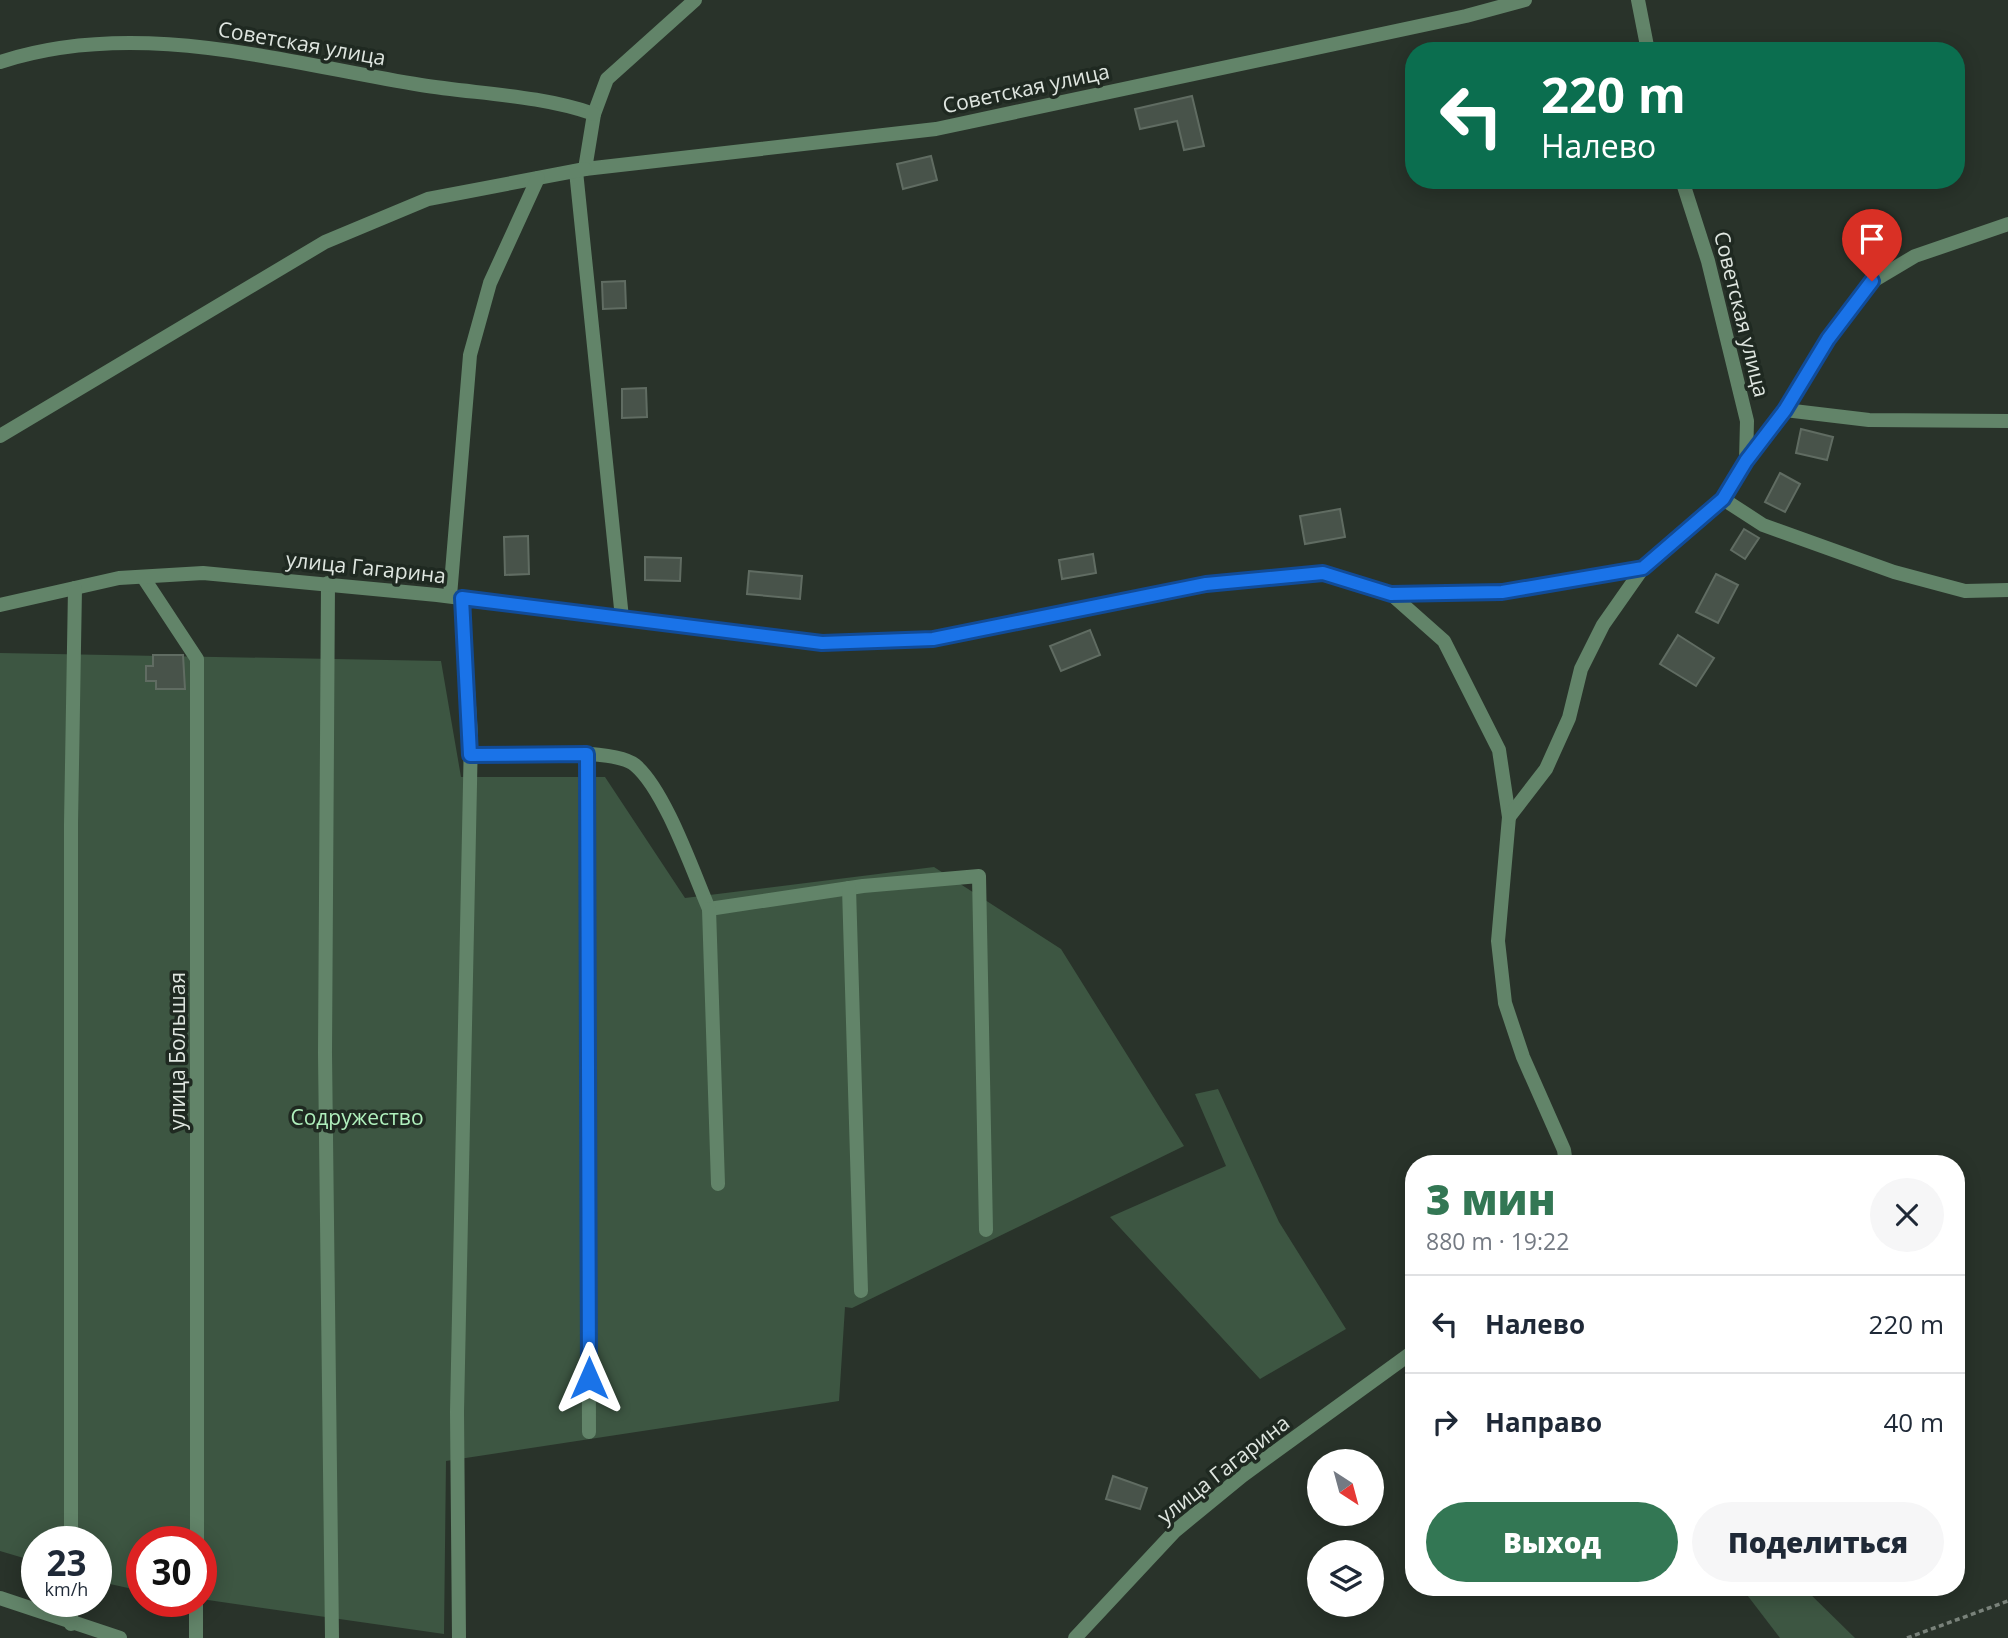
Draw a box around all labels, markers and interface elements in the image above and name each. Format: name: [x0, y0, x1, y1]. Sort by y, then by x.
street label: Советская улица: [216, 14, 388, 72]
street label: Советская улица: [940, 57, 1112, 119]
text: 220 m: [1541, 61, 1686, 127]
icon: left: [1426, 70, 1517, 161]
text: Налево: [1541, 124, 1656, 167]
pin: [1842, 209, 1902, 281]
icon: arrive: [1853, 220, 1891, 258]
street label: Советская улица: [1708, 228, 1776, 400]
street label: улица Гагарина: [285, 545, 447, 589]
street label: улица Большая: [163, 972, 191, 1130]
park label: Содружество: [290, 1103, 424, 1131]
text: 3 мин: [1426, 1170, 1556, 1227]
button: close: [1870, 1178, 1944, 1252]
text: 880 m · 19:22: [1426, 1225, 1569, 1257]
icon: left: [1426, 1305, 1464, 1343]
text: Налево: [1485, 1306, 1585, 1342]
text: 220 m: [1869, 1306, 1944, 1342]
position arrow: [552, 1341, 626, 1415]
icon: right: [1426, 1403, 1464, 1441]
text: Направо: [1485, 1404, 1602, 1440]
text: 40 m: [1883, 1404, 1944, 1440]
street label: улица Гагарина: [1151, 1409, 1295, 1529]
north arrow: [1307, 1449, 1384, 1526]
map controls: [1307, 1449, 1384, 1617]
button: Выход: [1426, 1502, 1678, 1582]
button: Поделиться: [1692, 1502, 1944, 1582]
speed limit sign: 30: [126, 1526, 217, 1617]
text: 23: [46, 1539, 87, 1586]
button: layers: [1307, 1540, 1384, 1617]
text: km/h: [45, 1577, 88, 1601]

